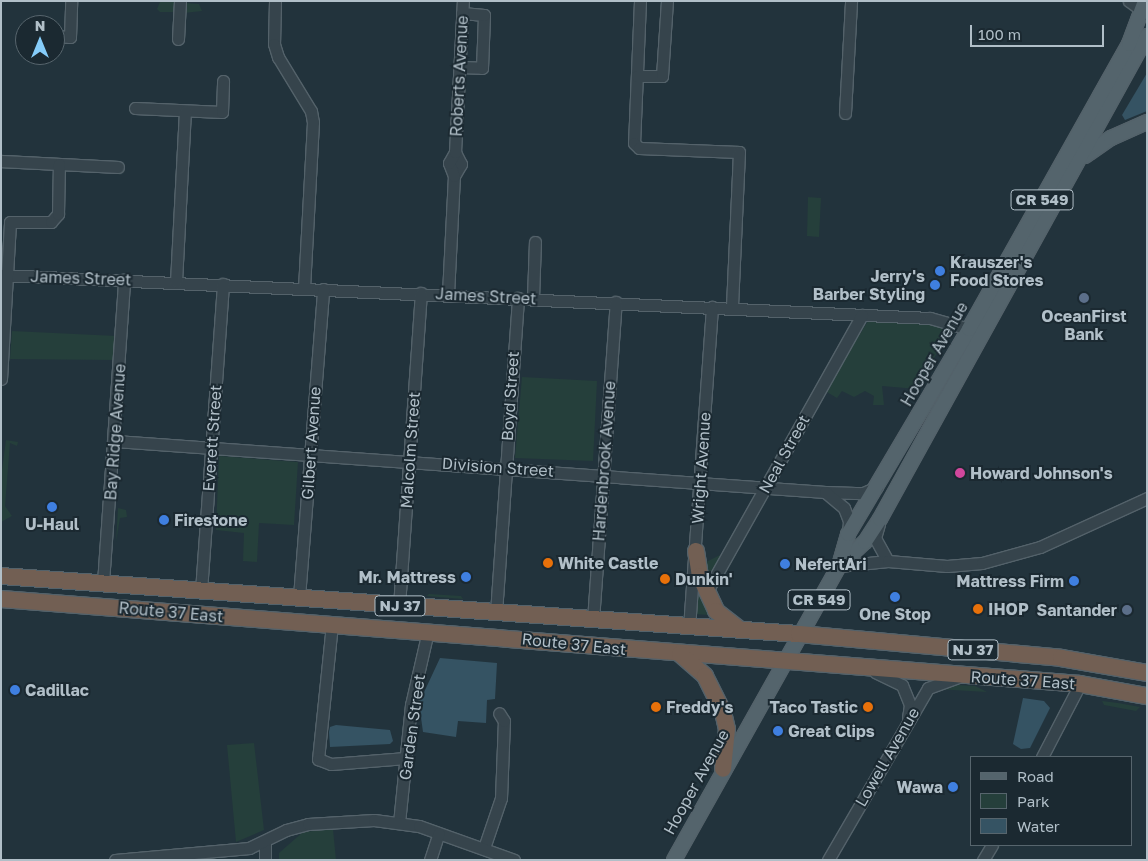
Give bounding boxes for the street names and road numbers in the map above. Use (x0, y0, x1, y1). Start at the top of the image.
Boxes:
street label: Roberts Avenue (446, 15, 472, 137)
road number: CR 549 (1010, 188, 1074, 212)
street label: James Street (30, 267, 132, 289)
street label: James Street (435, 284, 537, 308)
street label: Hooper Avenue (896, 298, 972, 410)
street label: Boyd Street (497, 351, 523, 441)
street label: Bay Ridge Avenue (101, 363, 129, 501)
street label: Hardenbrook Avenue (589, 380, 619, 542)
street label: Everett Street (199, 384, 225, 492)
street label: Gilbert Avenue (297, 386, 325, 500)
street label: Malcolm Street (396, 391, 424, 509)
street label: Wright Avenue (688, 411, 714, 525)
street label: Neal Street (755, 411, 813, 497)
street label: Division Street (441, 454, 555, 480)
road number: CR 549 (786, 588, 852, 612)
road number: NJ 37 (374, 594, 426, 618)
street label: Route 37 East (118, 598, 224, 626)
street label: Route 37 East (521, 629, 627, 659)
road number: NJ 37 (947, 638, 999, 662)
street label: Route 37 East (970, 667, 1076, 693)
street label: Garden Street (395, 673, 429, 781)
street label: Lowell Avenue (851, 704, 923, 810)
street label: Hooper Avenue (659, 726, 733, 838)

